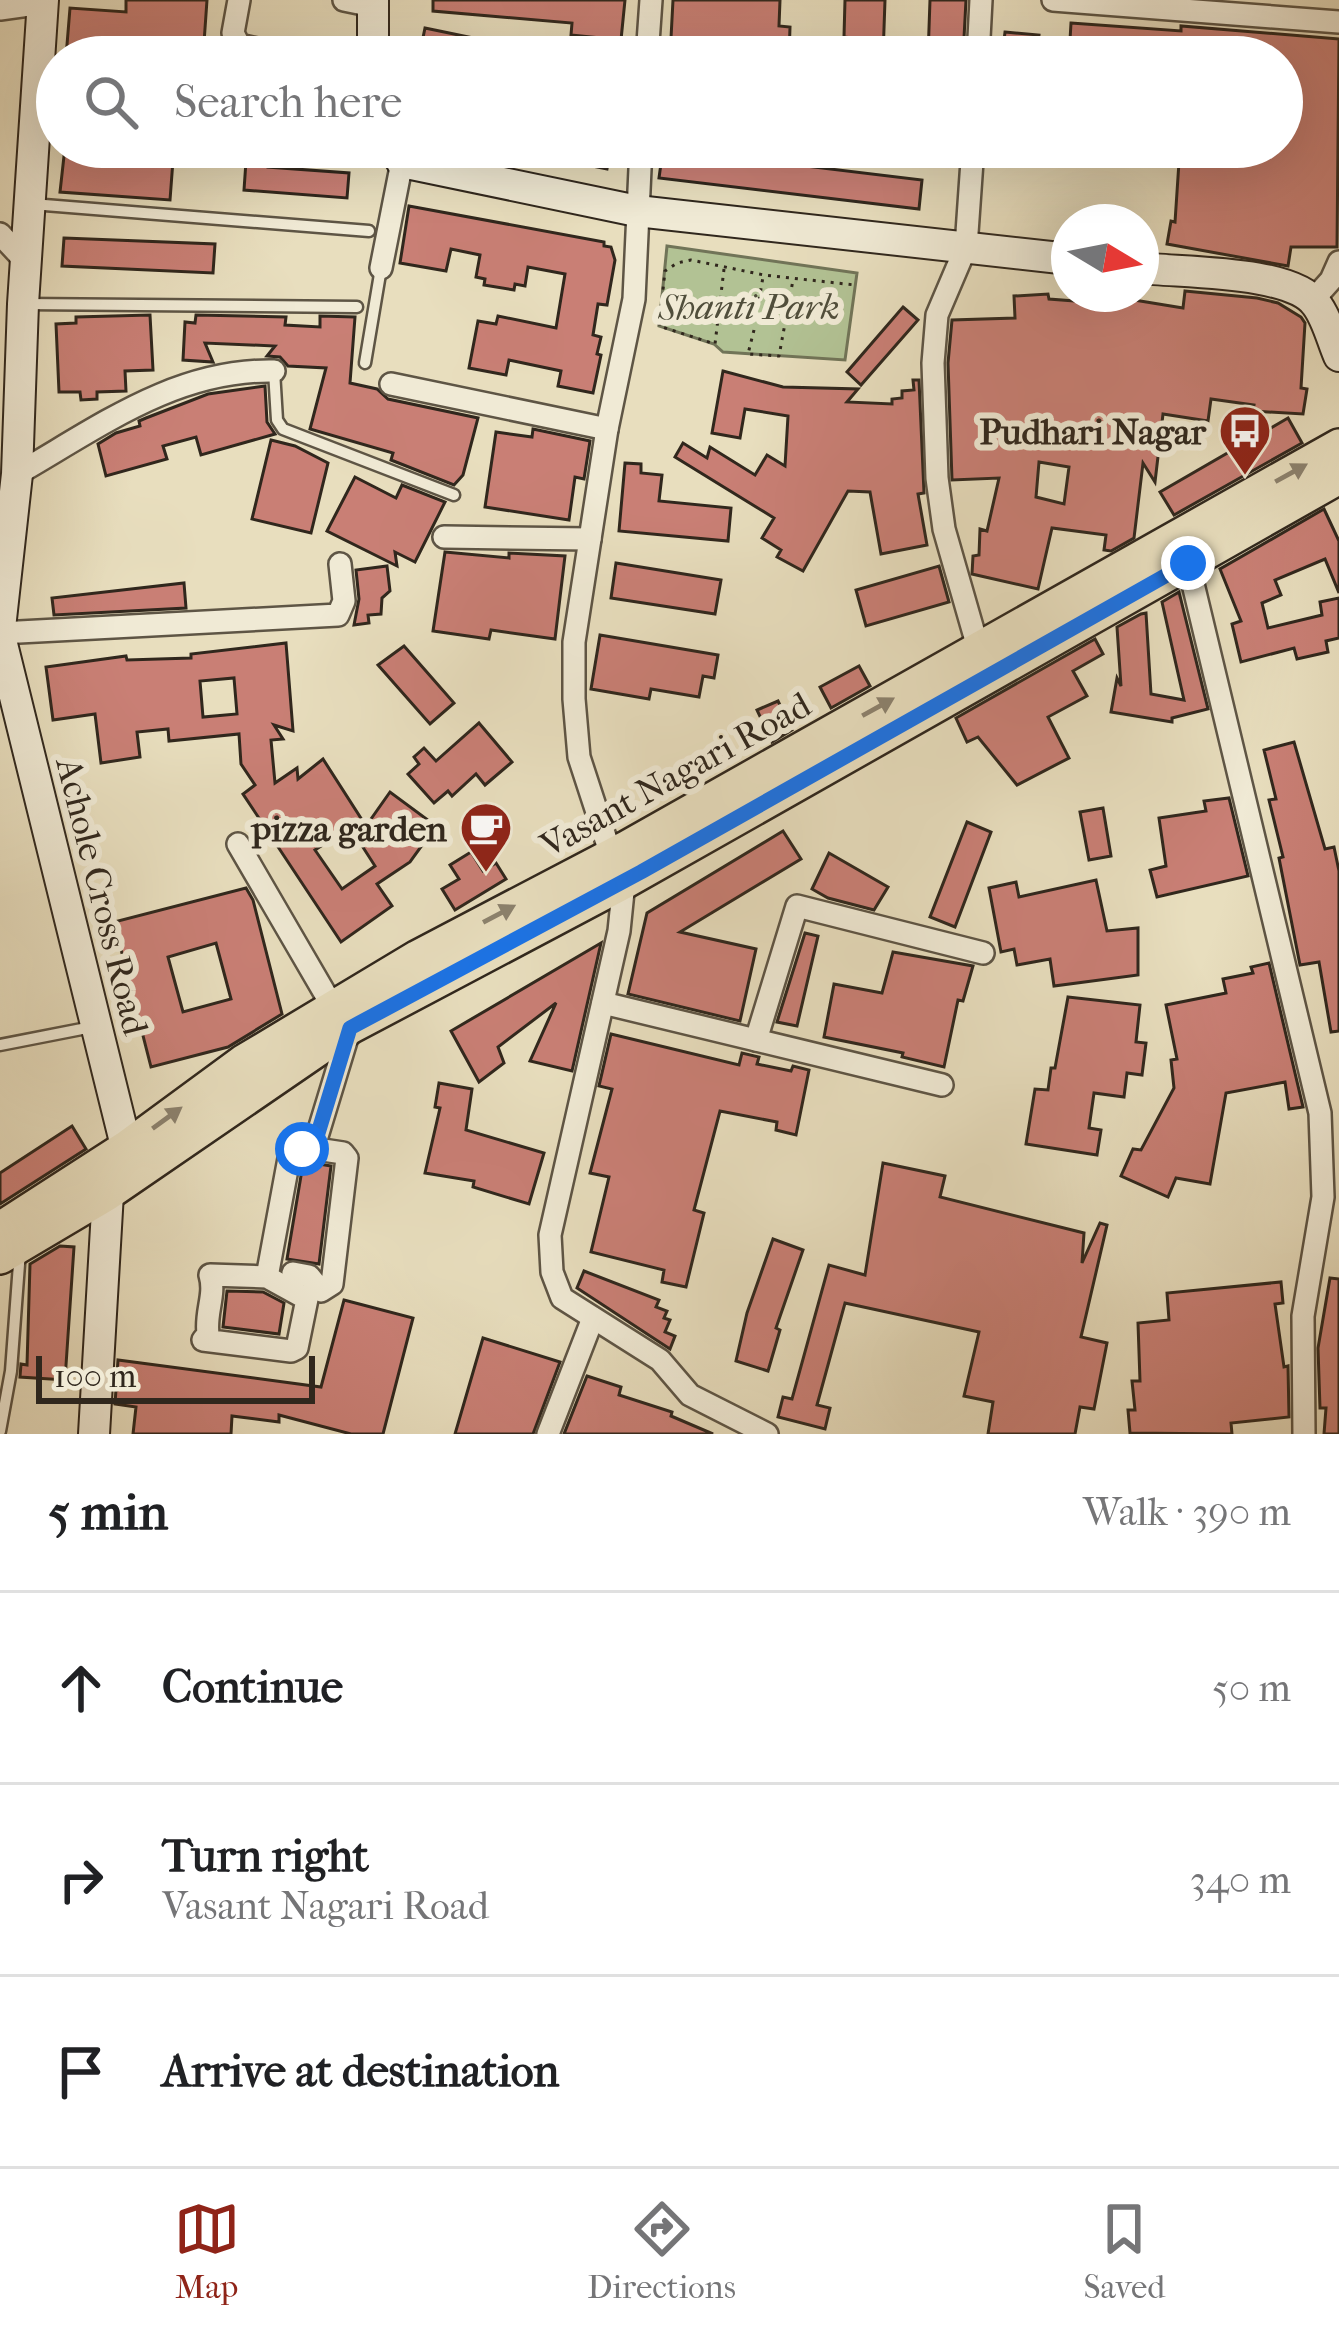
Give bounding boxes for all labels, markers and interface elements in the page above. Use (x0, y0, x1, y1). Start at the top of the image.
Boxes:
search box (36, 36, 1303, 168)
icon: search (78, 69, 144, 135)
text: Search here (174, 76, 402, 129)
north arrow (1051, 204, 1159, 312)
park label: Shanti Park (657, 286, 840, 328)
bus stop icon: Pudhari Nagar (1217, 403, 1273, 477)
place label: Pudhari Nagar (980, 411, 1207, 453)
one-way arrow (1273, 463, 1308, 484)
route end (1161, 536, 1215, 590)
street label: Vasant Nagari Road (532, 683, 818, 867)
one-way arrow (861, 697, 896, 718)
street label: Achole Cross Road (47, 751, 157, 1040)
cafe icon: pizza garden (458, 800, 514, 874)
place label: pizza garden (250, 808, 448, 850)
one-way arrow (482, 905, 517, 925)
one-way arrow (151, 1106, 183, 1130)
route start (275, 1122, 329, 1176)
scale bar (36, 1350, 315, 1403)
text: 100 m (54, 1357, 137, 1396)
text: 5 min (48, 1482, 168, 1542)
text: Walk · 390 m (1083, 1489, 1291, 1535)
icon: ahead (48, 1655, 114, 1721)
text: Continue (162, 1661, 343, 1714)
text: 50 m (1212, 1665, 1291, 1711)
text: Turn right (162, 1830, 369, 1883)
icon: right (48, 1847, 114, 1913)
text: 340 m (1190, 1857, 1291, 1903)
text: Vasant Nagari Road (162, 1883, 489, 1929)
icon: arrive (48, 2039, 114, 2105)
text: Arrive at destination (162, 2045, 559, 2098)
tab: Map (174, 2196, 240, 2307)
tab: Directions (587, 2196, 736, 2307)
tab: Saved (1083, 2196, 1165, 2307)

